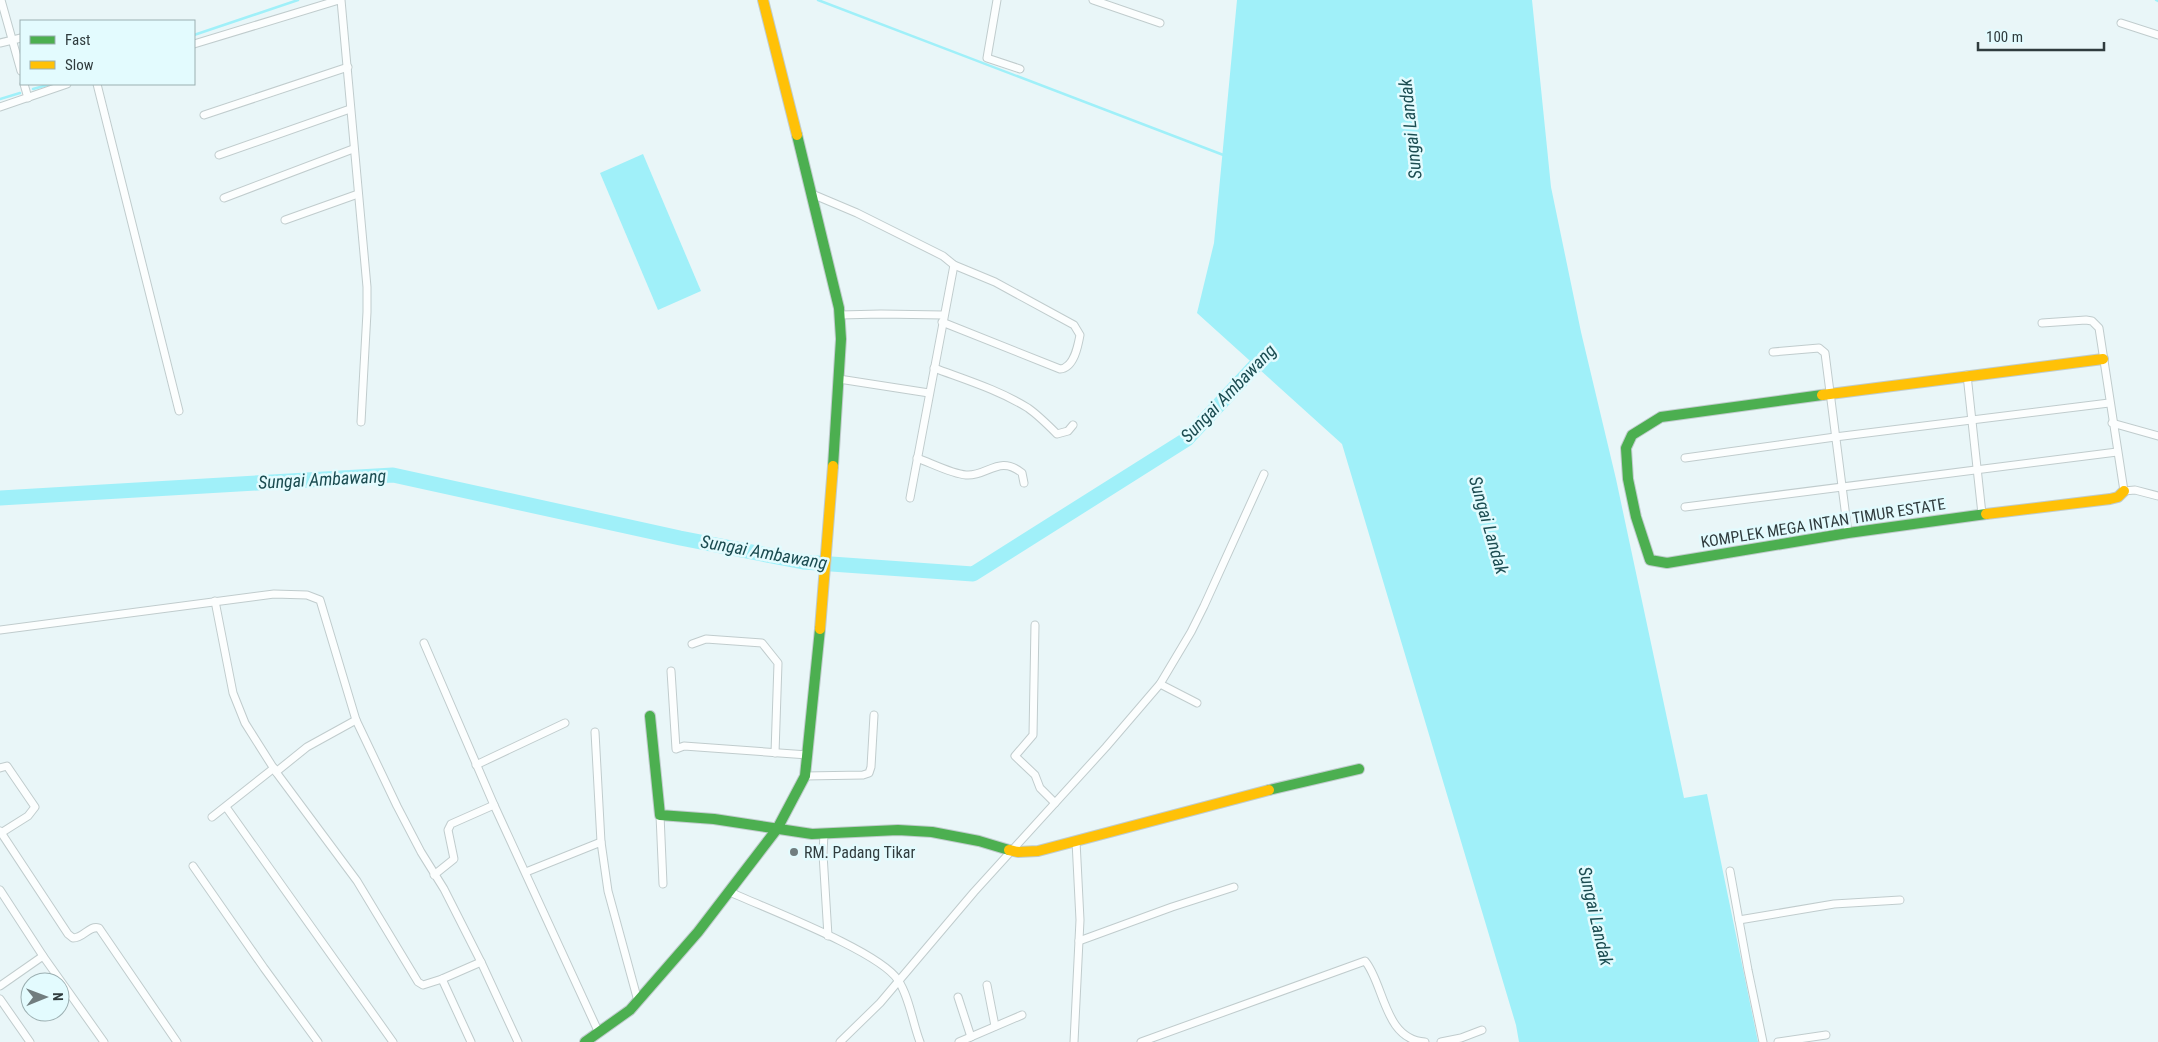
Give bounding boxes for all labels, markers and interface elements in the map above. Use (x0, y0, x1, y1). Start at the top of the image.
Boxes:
legend (20, 20, 195, 85)
scale bar (1978, 20, 2104, 52)
text: 100 m (1986, 28, 2023, 46)
text: Fast (65, 31, 90, 49)
text: Slow (65, 56, 94, 74)
water label: Sungai Landak (1394, 77, 1426, 180)
water label: Sungai Ambawang (1176, 339, 1280, 446)
water label: Sungai Ambawang (258, 465, 387, 493)
water label: Sungai Landak (1465, 474, 1513, 578)
street label: KOMPLEK MEGA INTAN TIMUR ESTATE (1699, 494, 1947, 552)
water label: Sungai Ambawang (699, 531, 829, 574)
place label: RM. Padang Tikar (804, 843, 915, 862)
marker: RM. Padang Tikar (788, 846, 800, 858)
water label: Sungai Landak (1574, 864, 1618, 969)
north arrow (20, 972, 70, 1022)
text: N (50, 992, 66, 1001)

